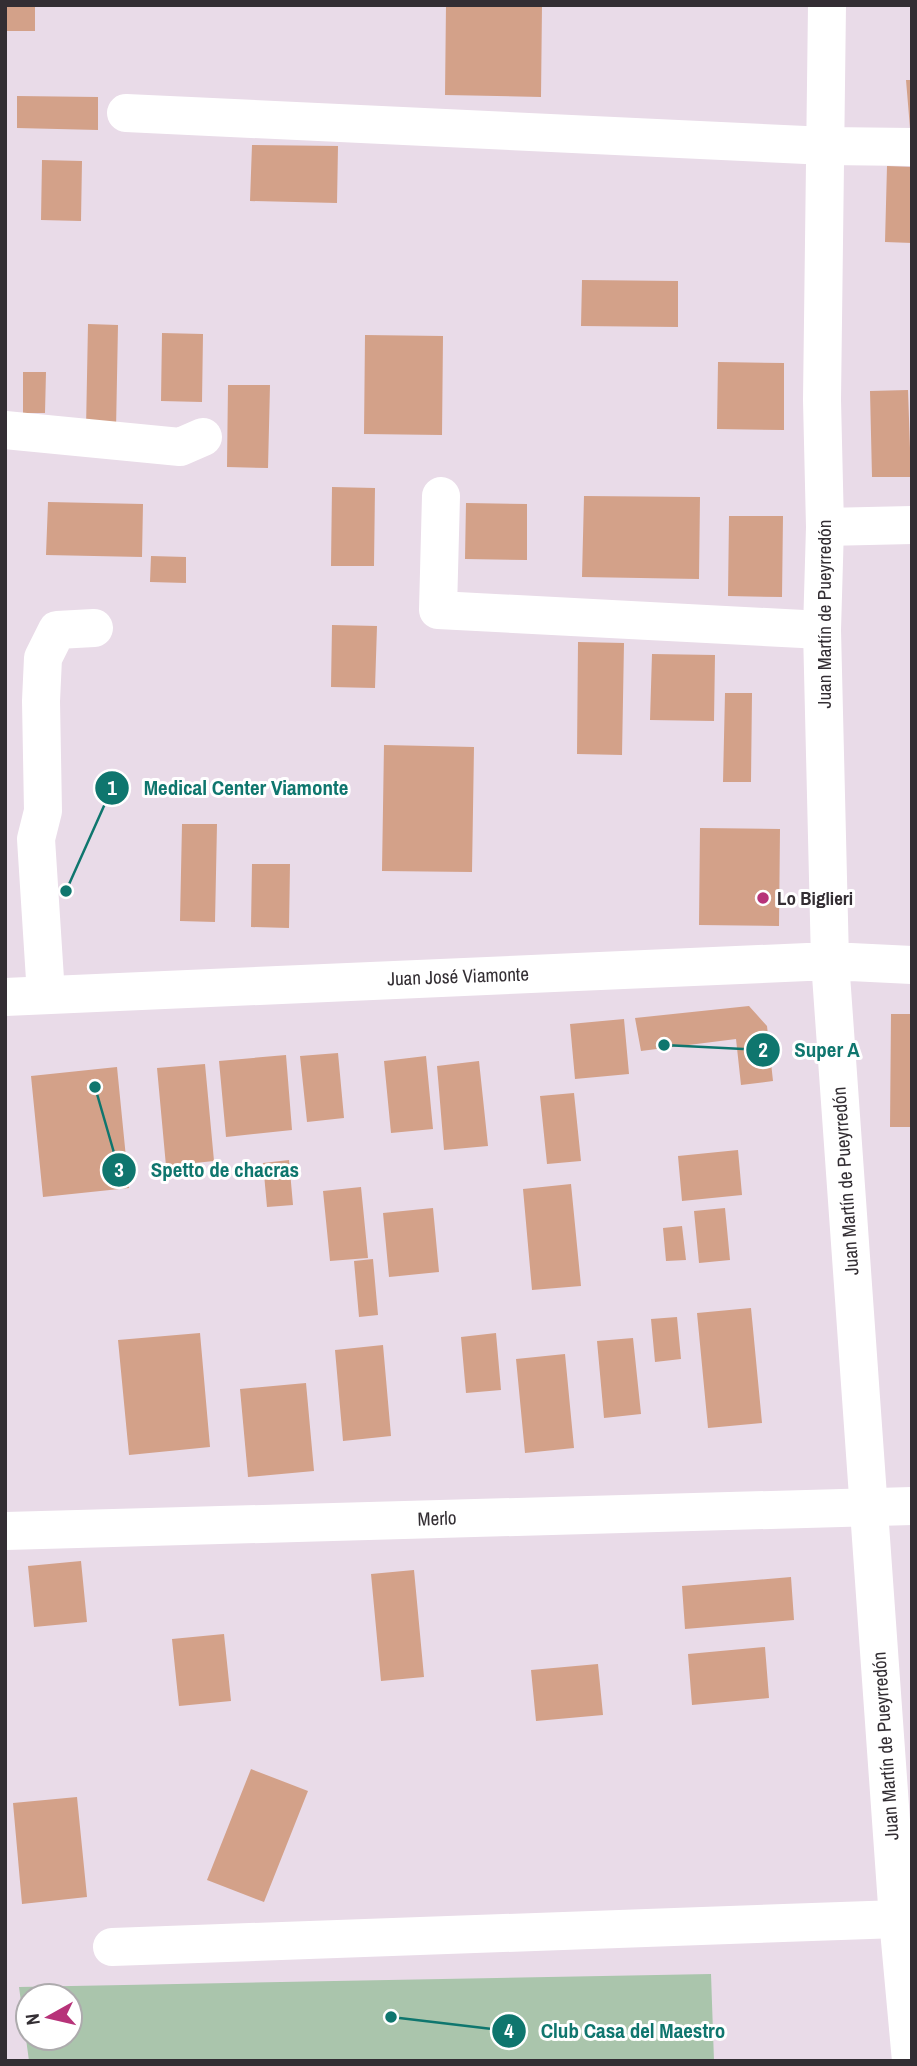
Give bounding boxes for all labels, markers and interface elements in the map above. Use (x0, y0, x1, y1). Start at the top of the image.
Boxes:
street label: Juan Martín de Pueyrredón (811, 520, 837, 708)
callout: Medical Center Viamonte (95, 767, 362, 809)
text: 1 (107, 773, 117, 802)
text: Medical Center Viamonte (144, 773, 348, 802)
place label: Lo Biglieri (777, 885, 853, 911)
marker: Lo Biglieri (755, 890, 771, 906)
street label: Juan José Viamonte (387, 961, 529, 991)
callout: Super A (745, 1029, 874, 1071)
text: 2 (758, 1035, 768, 1064)
text: Super A (794, 1035, 860, 1064)
street label: Juan Martín de Pueyrredón (825, 1086, 865, 1276)
callout: Spetto de chacras (102, 1149, 313, 1191)
text: 3 (114, 1155, 124, 1184)
text: Spetto de chacras (151, 1155, 299, 1184)
street label: Merlo (417, 1504, 457, 1532)
street label: Juan Martín de Pueyrredón (865, 1651, 905, 1841)
north arrow (14, 1982, 84, 2052)
callout: Club Casa del Maestro (492, 2010, 739, 2052)
text: N (19, 2012, 46, 2027)
text: 4 (504, 2016, 514, 2045)
text: Club Casa del Maestro (541, 2016, 725, 2045)

